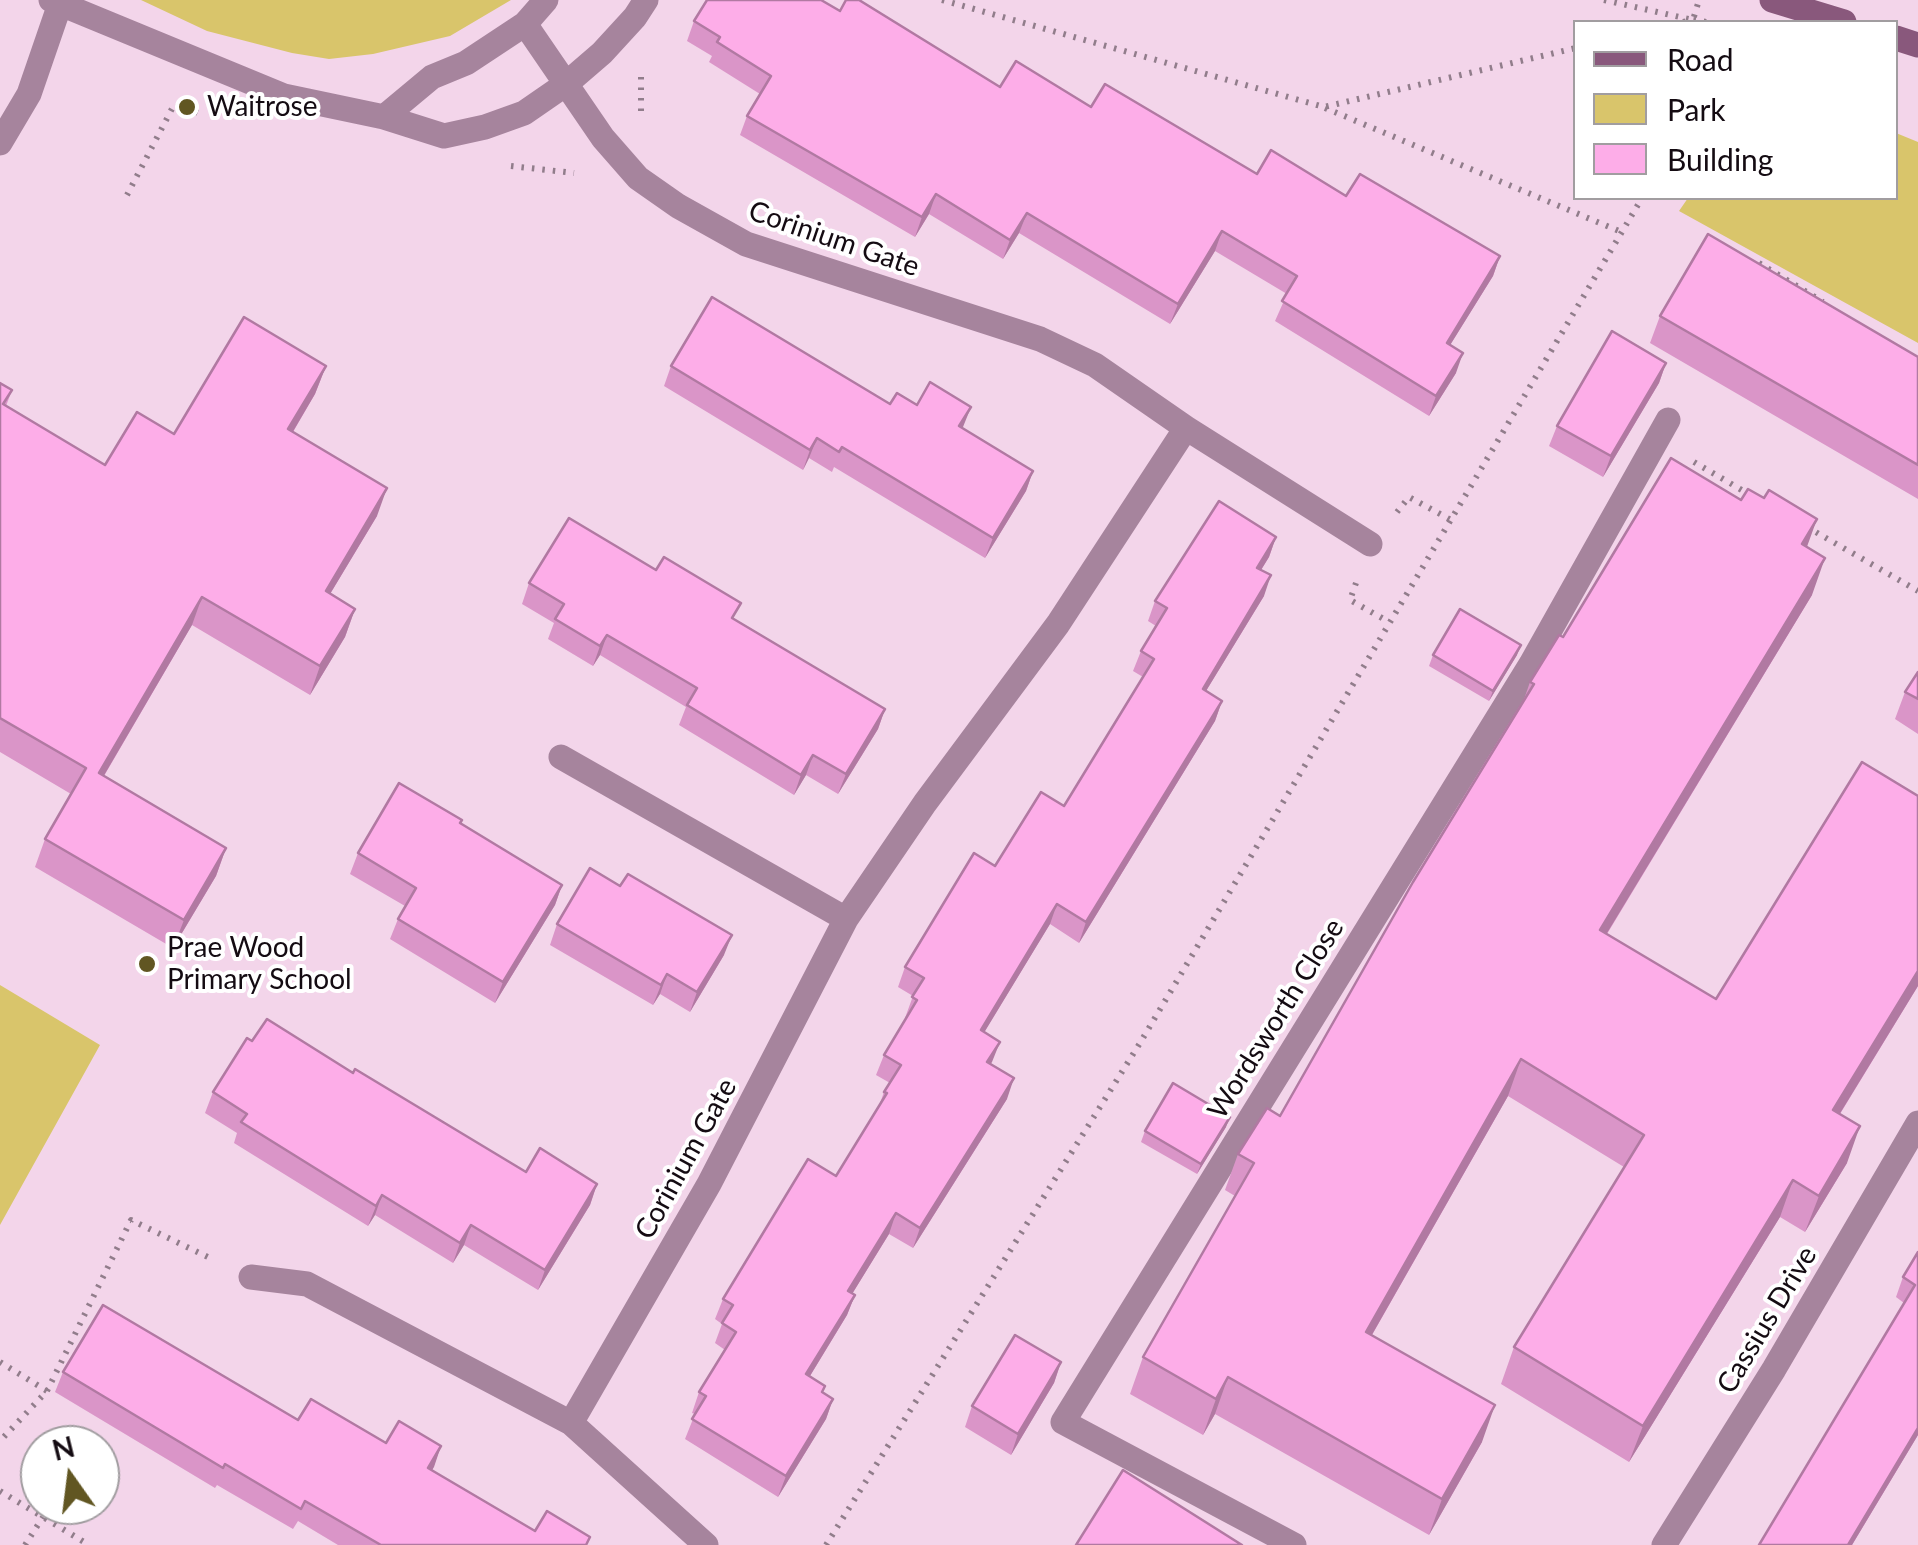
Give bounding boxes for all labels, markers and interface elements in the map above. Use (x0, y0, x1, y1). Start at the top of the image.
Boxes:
legend (1573, 20, 1898, 200)
text: Road (1667, 41, 1734, 77)
place label: Waitrose (207, 90, 317, 124)
text: Park (1667, 91, 1726, 127)
marker: Waitrose (176, 96, 198, 118)
text: Building (1667, 141, 1773, 177)
street label: Corinium Gate (744, 194, 924, 284)
street label: Wordsworth Close (1201, 913, 1351, 1125)
place label: Prae Wood Primary School (167, 931, 352, 997)
marker: Prae Wood Primary School (136, 953, 158, 975)
street label: Corinium Gate (628, 1073, 744, 1245)
street label: Cassius Drive (1710, 1241, 1824, 1399)
north arrow (20, 1425, 120, 1525)
text: N (49, 1429, 78, 1467)

